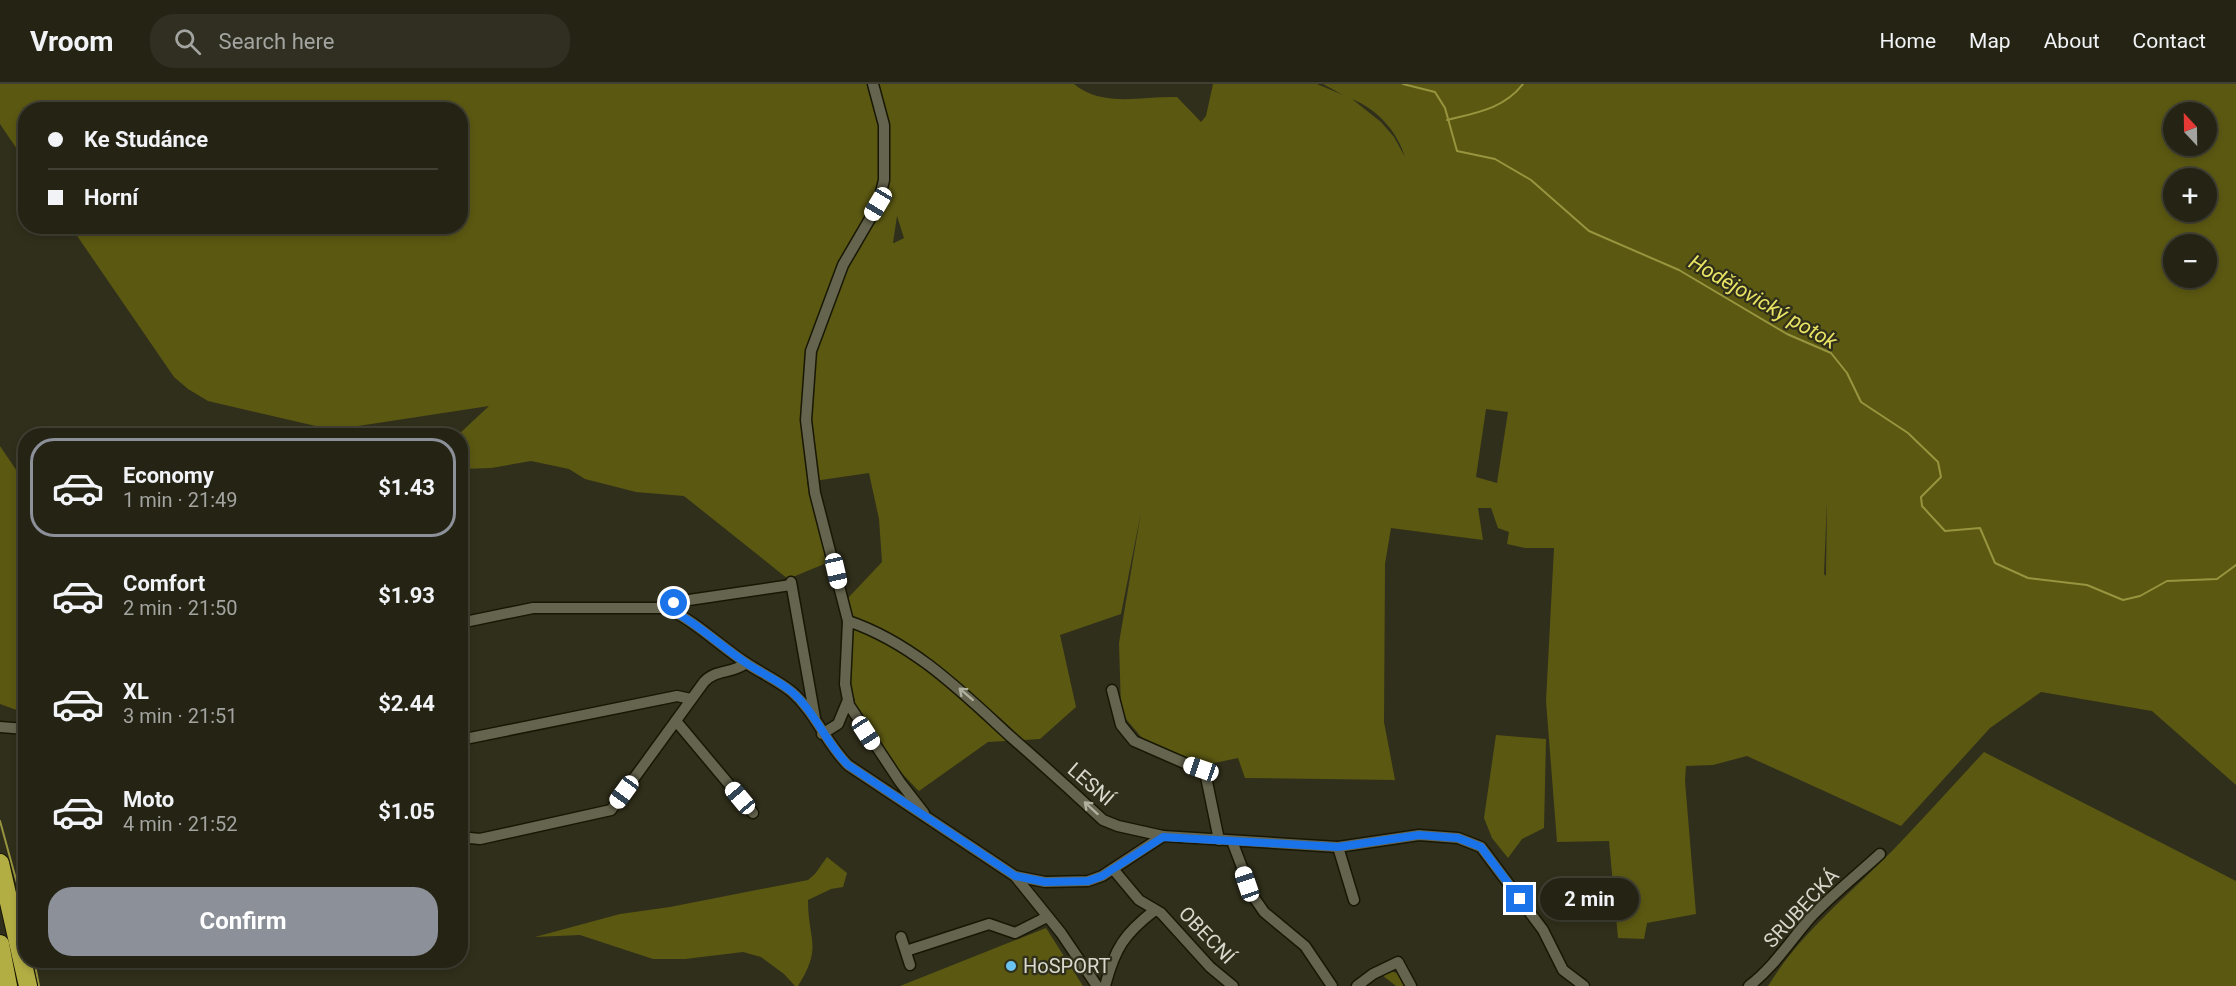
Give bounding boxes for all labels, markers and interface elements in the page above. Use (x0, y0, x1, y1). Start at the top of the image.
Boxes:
search box (150, 14, 570, 68)
text: Vroom (30, 25, 114, 58)
icon: search (171, 25, 204, 58)
text: Search here (219, 29, 334, 54)
text: Home (1880, 29, 1936, 53)
text: Map (1969, 29, 2011, 53)
text: About (2044, 29, 2100, 53)
text: Contact (2133, 29, 2206, 53)
north arrow (2163, 102, 2217, 156)
map controls (2163, 102, 2217, 288)
text: Ke Studánce (84, 127, 208, 152)
button: + (2163, 168, 2217, 222)
car (861, 184, 895, 224)
text: Horní (84, 185, 138, 210)
button: − (2163, 234, 2217, 288)
water label: Hodějovický potok (1685, 250, 1842, 354)
icon: car (51, 461, 105, 515)
text: Economy (123, 463, 214, 488)
text: $1.43 (378, 475, 435, 500)
text: 1 min · 21:49 (123, 488, 238, 512)
car (823, 551, 849, 591)
icon: car (51, 569, 105, 623)
text: Comfort (123, 571, 205, 596)
text: $1.93 (378, 583, 435, 608)
route start (660, 589, 687, 616)
text: 2 min · 21:50 (123, 596, 238, 620)
icon: car (51, 677, 105, 731)
text: XL (123, 679, 149, 704)
one-way arrow (959, 687, 974, 701)
text: $2.44 (378, 691, 435, 716)
text: 3 min · 21:51 (123, 704, 238, 728)
car (849, 713, 883, 753)
car (1181, 755, 1221, 783)
street label: LESNÍ (1063, 757, 1120, 811)
car (606, 772, 642, 812)
car (722, 778, 758, 818)
icon: car (51, 785, 105, 839)
text: Moto (123, 787, 174, 812)
text: $1.05 (378, 799, 435, 824)
one-way arrow (1084, 801, 1099, 815)
text: 4 min · 21:52 (123, 812, 238, 836)
street label: SRUBECKÁ (1758, 863, 1844, 953)
car (1233, 864, 1261, 904)
callout: 2 min (1541, 878, 1640, 920)
route end (1506, 885, 1533, 912)
button: Confirm (48, 887, 438, 956)
text: 2 min (1564, 887, 1615, 911)
street label: OBECNÍ (1174, 901, 1240, 969)
place label: HoSPORT (1023, 954, 1110, 978)
marker: HoSPORT (1004, 959, 1018, 973)

